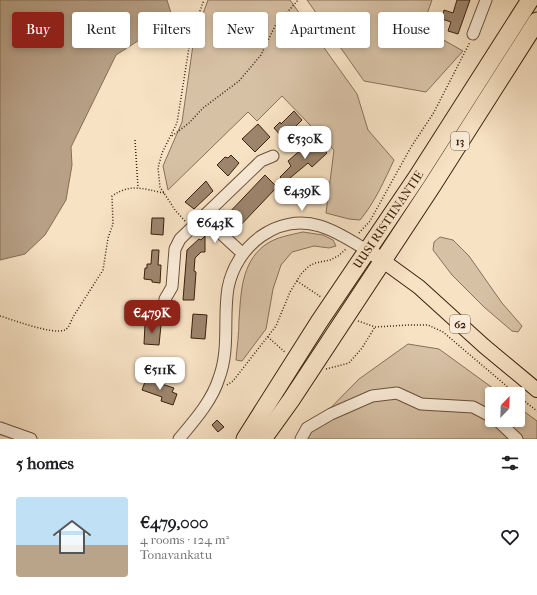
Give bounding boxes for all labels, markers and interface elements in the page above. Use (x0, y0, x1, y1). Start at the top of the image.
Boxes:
chip: Buy (12, 12, 64, 48)
chip: Rent (72, 12, 130, 48)
chip: Filters (138, 12, 205, 48)
chip: New (213, 12, 268, 48)
chip: Apartment (276, 12, 370, 48)
chip: House (378, 12, 444, 48)
pin: €530K (277, 126, 333, 160)
text: €530K (287, 131, 323, 146)
road number: 13 (451, 132, 469, 150)
street label: UUSI RISTIINANTIE (350, 168, 426, 271)
pin: €439K (274, 178, 330, 212)
text: €439K (283, 183, 321, 198)
pin: €643K (187, 210, 243, 244)
text: €643K (196, 215, 234, 230)
pin: €479K (124, 300, 180, 334)
text: €479K (133, 305, 171, 320)
road number: 62 (450, 315, 470, 333)
pin: €511K (132, 357, 188, 391)
text: €511K (144, 362, 176, 377)
north arrow (485, 387, 525, 427)
map controls (485, 387, 525, 427)
icon: filters (499, 452, 521, 474)
text: 5 homes (16, 453, 74, 473)
text: €479,000 (140, 512, 208, 532)
icon: home (48, 513, 96, 561)
icon: heart (499, 526, 521, 548)
text: 4 rooms · 124 m² (140, 532, 229, 547)
text: Tonavankatu (140, 547, 212, 562)

